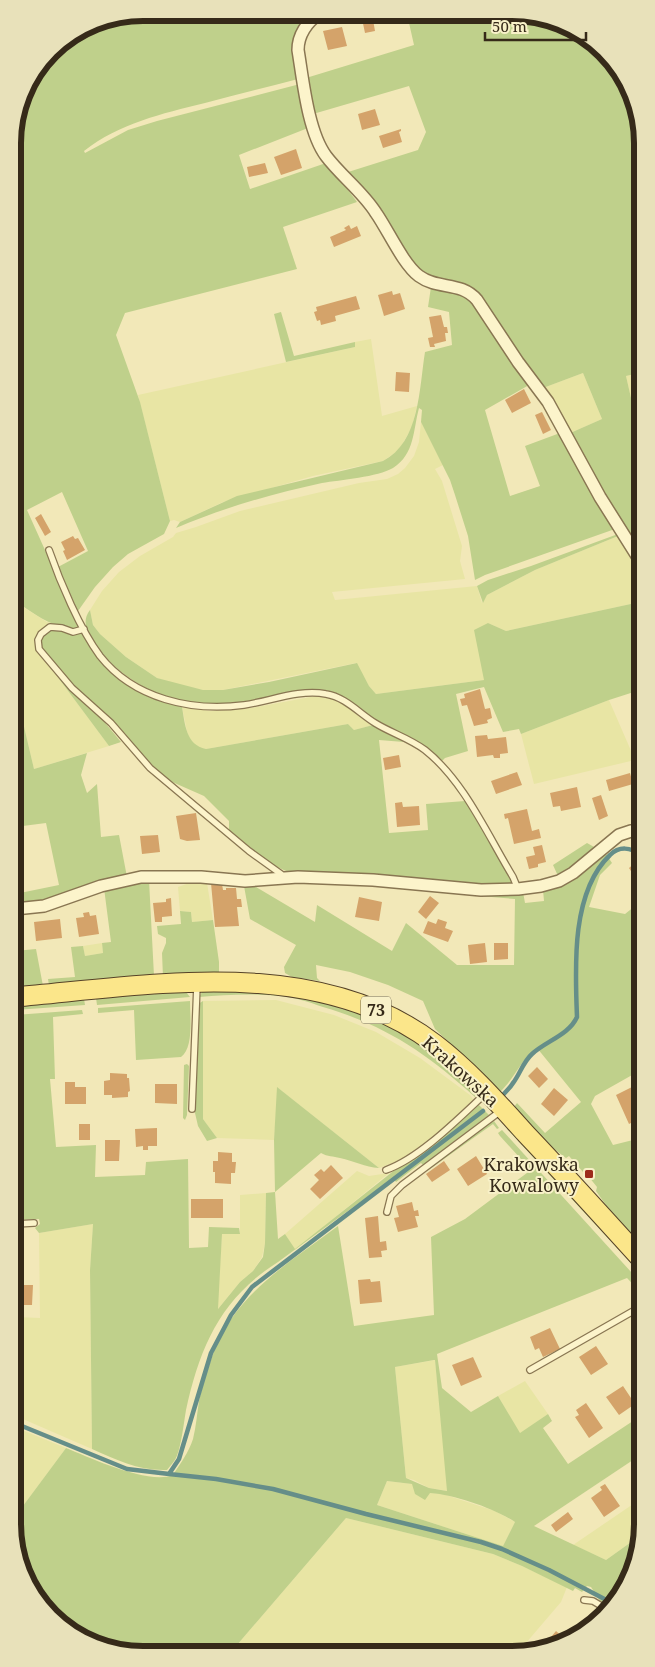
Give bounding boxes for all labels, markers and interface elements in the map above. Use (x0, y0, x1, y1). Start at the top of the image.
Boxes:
scale bar (485, 10, 586, 42)
text: 50 m (492, 16, 527, 36)
road number: 73 (361, 996, 391, 1024)
street label: Krakowska (417, 1030, 505, 1112)
place label: Krakowska Kowalowy (483, 1152, 580, 1197)
marker: Krakowska Kowalowy (583, 1168, 595, 1180)

